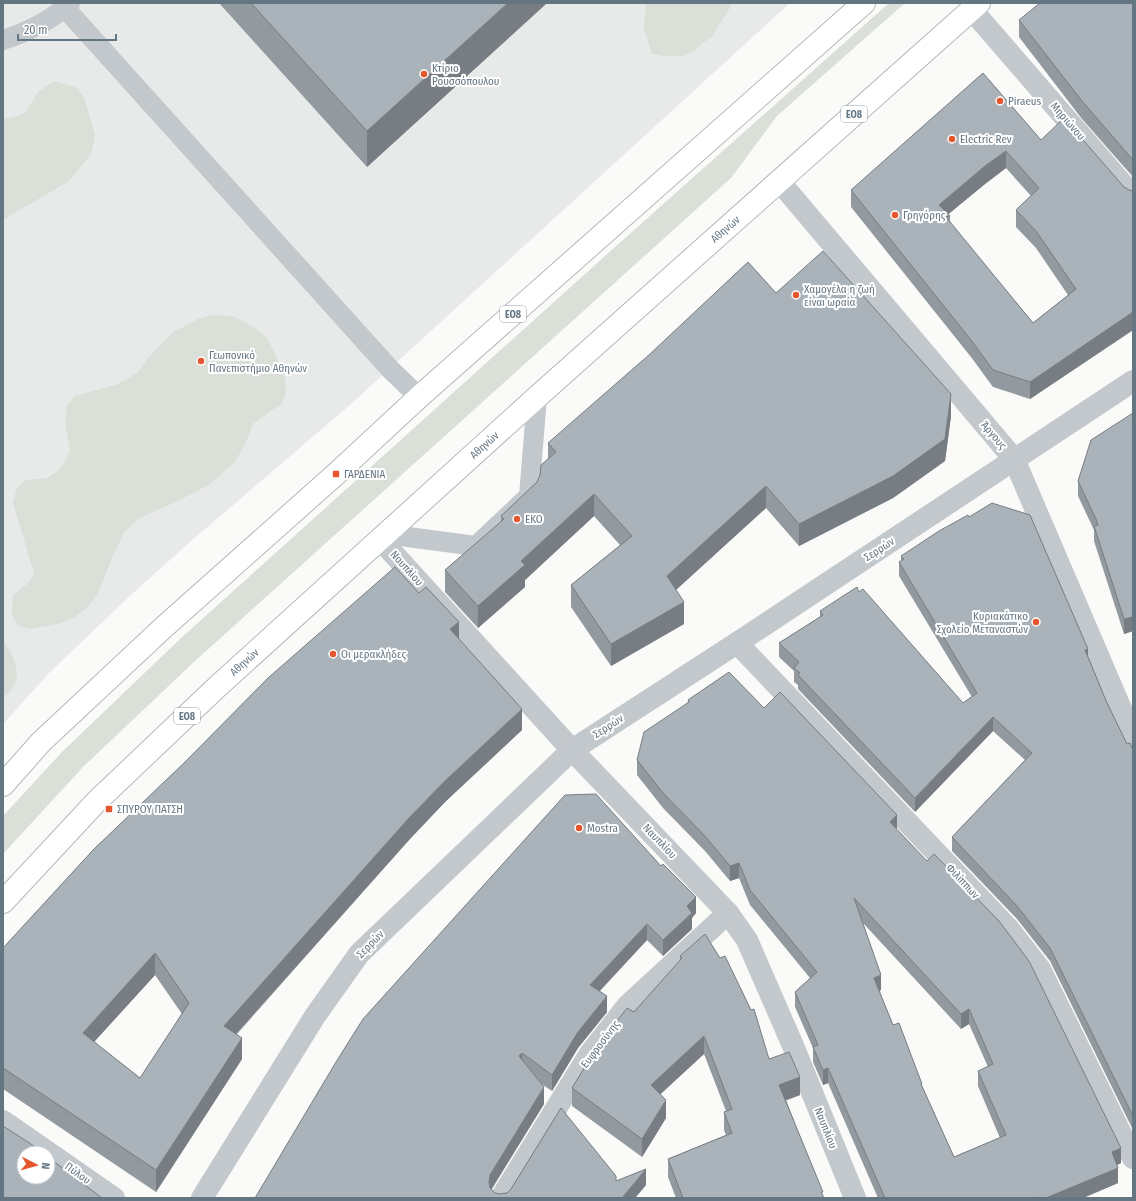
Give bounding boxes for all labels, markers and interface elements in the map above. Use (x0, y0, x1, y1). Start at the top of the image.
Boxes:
scale bar (18, 16, 116, 42)
text: 20 m (24, 23, 48, 37)
place label: Κτίριο Ρουσσόπουλου (432, 62, 499, 88)
marker: Κτίριο Ρουσσόπουλου (419, 69, 429, 79)
place label: Piraeus (1008, 95, 1042, 108)
marker: Piraeus (995, 96, 1005, 106)
street label: Μηριώνου (1048, 100, 1088, 143)
road number: ΕΟ8 (841, 106, 867, 122)
place label: Electric Rev (960, 133, 1012, 146)
marker: Electric Rev (947, 134, 957, 144)
place label: Γρηγόρης (903, 209, 946, 222)
marker: Γρηγόρης (890, 210, 900, 220)
street label: Αθηνών (708, 213, 743, 246)
place label: Χαμογέλα η ζωή είναι ωραία (804, 283, 875, 309)
marker: Χαμογέλα η ζωή είναι ωραία (791, 290, 801, 300)
road number: ΕΟ8 (500, 306, 526, 322)
place label: Γεωπονικό Πανεπιστήμιο Αθηνών (209, 349, 307, 375)
marker: Γεωπονικό Πανεπιστήμιο Αθηνών (196, 356, 206, 366)
street label: Άργους (978, 419, 1009, 452)
street label: Αθηνών (467, 429, 502, 462)
place label: ΓΑΡΔΕΝΙΑ (344, 468, 385, 481)
marker: ΓΑΡΔΕΝΙΑ (331, 469, 341, 479)
place label: EKO (525, 513, 543, 526)
marker: EKO (512, 514, 522, 524)
street label: Σερρών (862, 535, 897, 564)
street label: Ναυπλίου (387, 548, 426, 589)
place label: Κυριακάτικο Σχολείο Μεταναστών (937, 610, 1028, 636)
marker: Κυριακάτικο Σχολείο Μεταναστών (1031, 617, 1041, 627)
street label: Αθηνών (227, 646, 262, 679)
place label: Οι μερακλήδες (341, 648, 406, 661)
marker: Οι μερακλήδες (328, 649, 338, 659)
road number: ΕΟ8 (174, 708, 200, 724)
street label: Σερρών (591, 712, 626, 741)
place label: ΣΠΥΡΟΥ ΠΑΤΣΗ (117, 803, 183, 816)
marker: ΣΠΥΡΟΥ ΠΑΤΣΗ (104, 804, 114, 814)
street label: Ναυπλίου (640, 821, 679, 861)
place label: Mostra (587, 822, 618, 835)
marker: Mostra (574, 823, 584, 833)
street label: Φιλίππων (943, 861, 982, 902)
street label: Σερρών (354, 928, 387, 961)
street label: Ευφροσύνης (578, 1018, 623, 1071)
street label: Ναυπλίου (811, 1106, 840, 1150)
north arrow (16, 1145, 56, 1185)
street label: Πύλου (62, 1160, 93, 1187)
text: N (39, 1162, 52, 1170)

